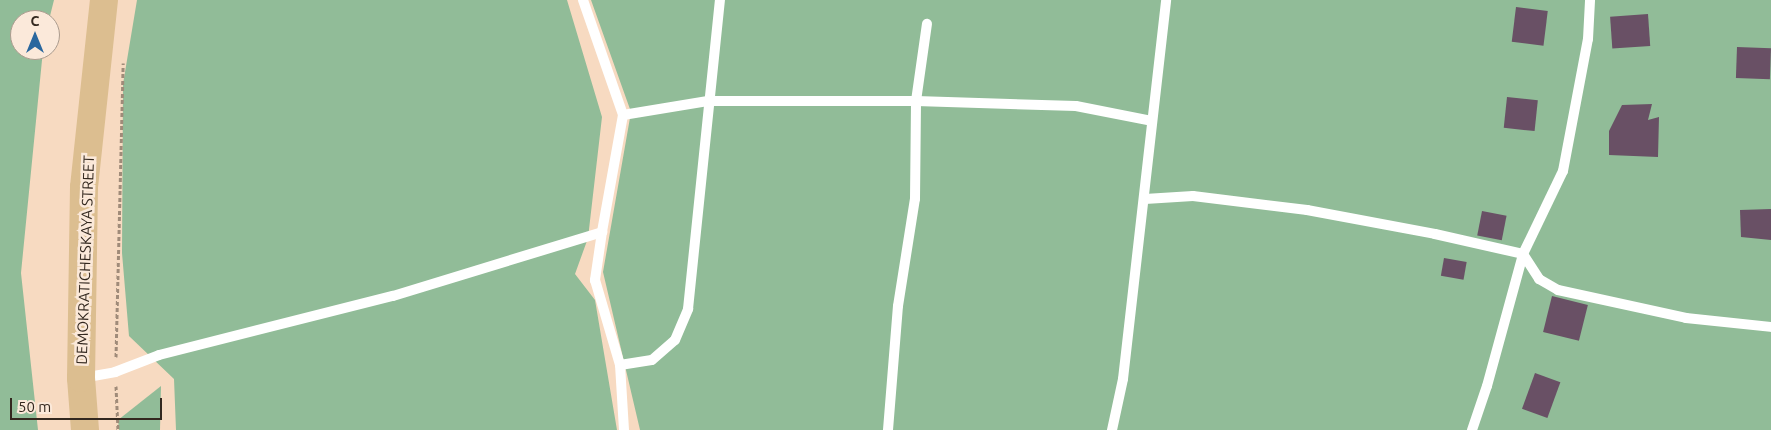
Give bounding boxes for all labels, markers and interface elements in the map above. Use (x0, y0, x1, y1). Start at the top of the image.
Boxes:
north arrow (10, 10, 60, 60)
text: С (31, 13, 39, 29)
street label: DEMOKRATICHESKAYA STREET (72, 155, 98, 365)
scale bar (12, 388, 165, 420)
text: 50 m (18, 398, 51, 415)

